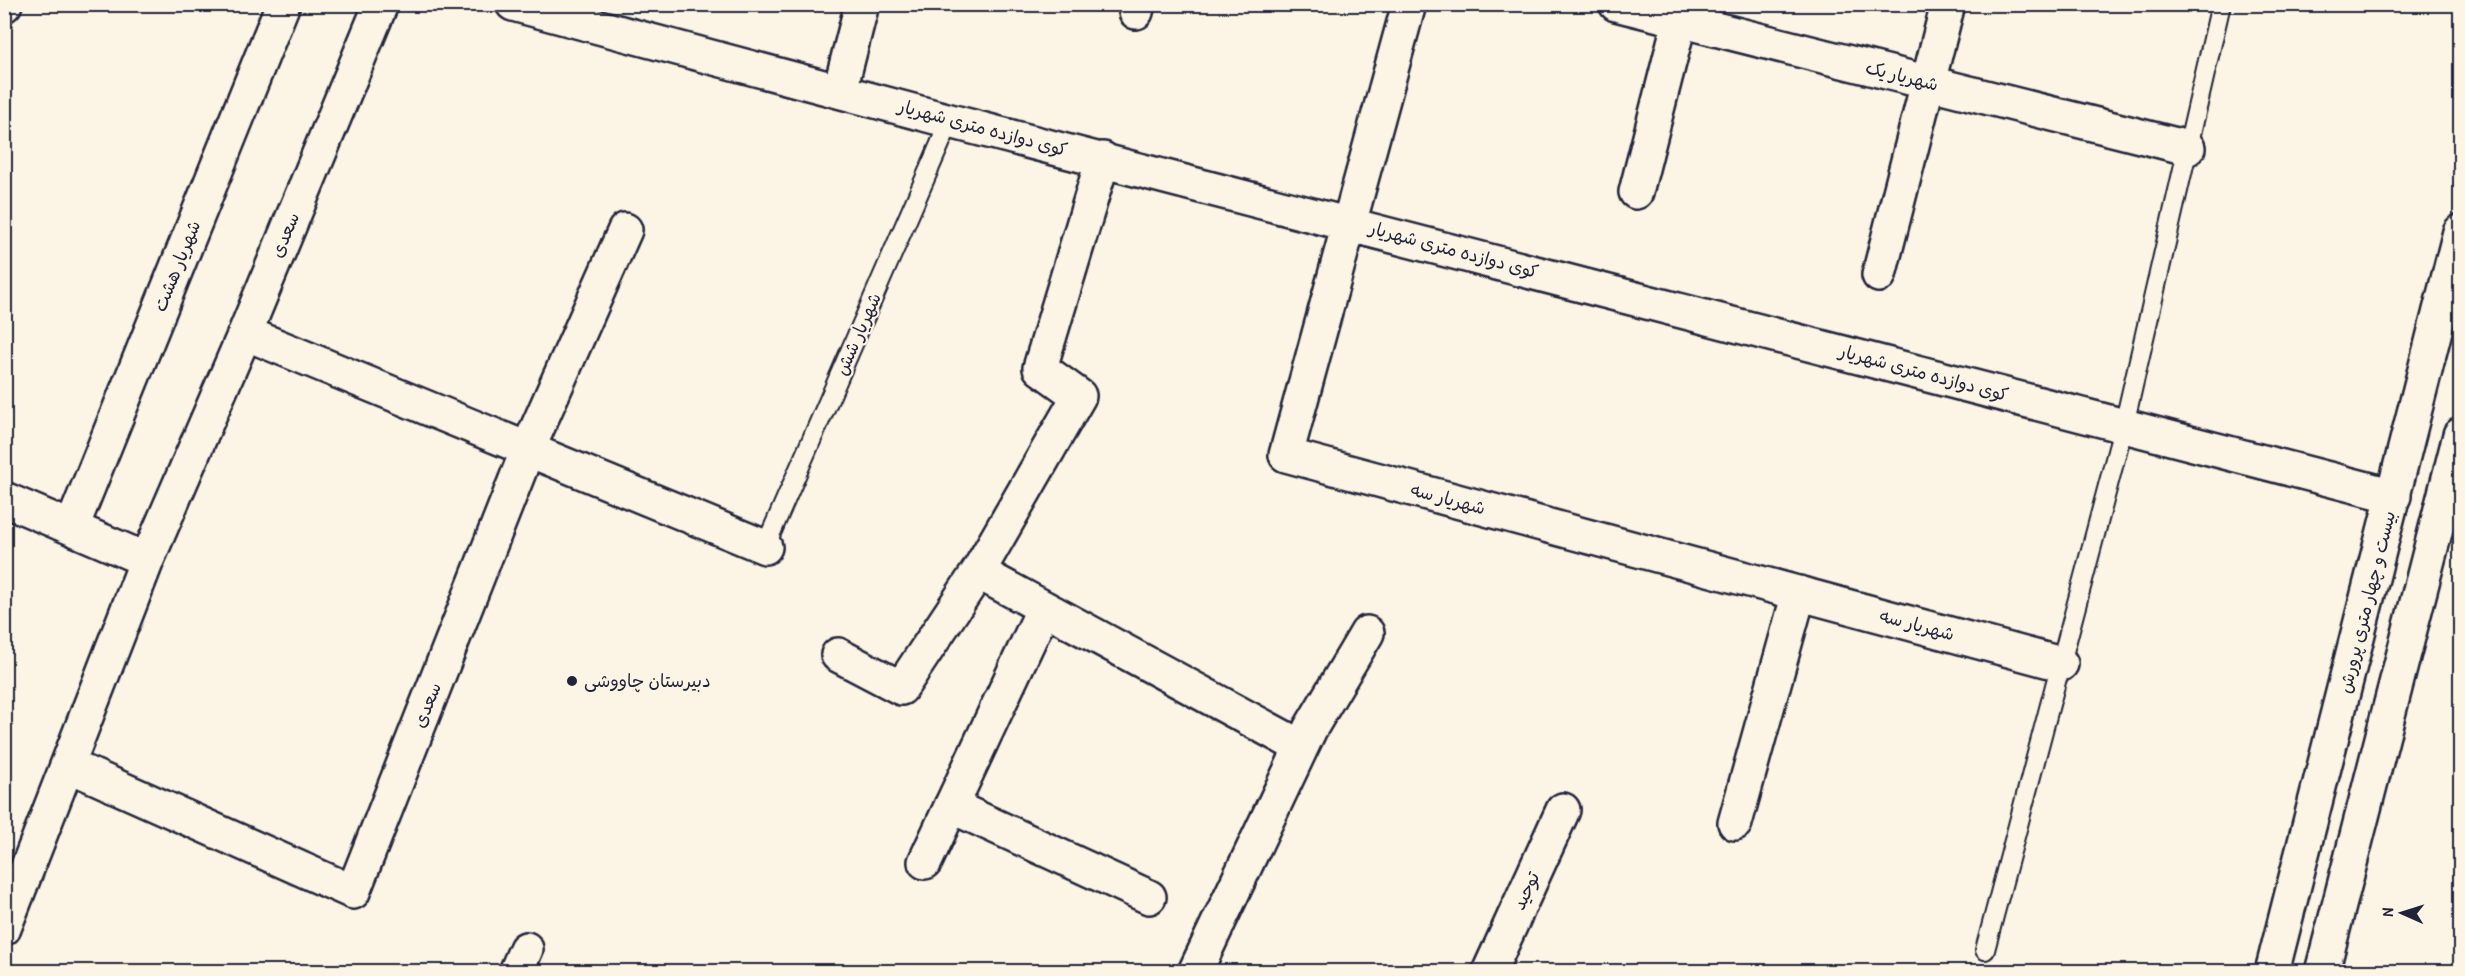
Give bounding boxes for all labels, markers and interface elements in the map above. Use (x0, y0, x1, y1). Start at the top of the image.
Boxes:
street label: شهریار یک (1863, 54, 1941, 97)
street label: کوی دوازده متری شهریار (894, 92, 1071, 162)
street label: سعدی (264, 208, 305, 261)
street label: کوی دوازده متری شهریار (1365, 214, 1542, 284)
street label: شهریار هشت (147, 216, 206, 315)
street label: شهریار شش (828, 289, 887, 379)
street label: کوی دوازده متری شهریار (1835, 337, 2012, 407)
street label: شهریار سه (1408, 477, 1488, 521)
street label: بیست و چهار متری پرورش (2332, 508, 2401, 696)
street label: شهریار سه (1877, 603, 1957, 647)
place label: دبیرستان چاووشی (584, 668, 711, 693)
marker: دبیرستان چاووشی (565, 674, 579, 688)
street label: سعدی (406, 678, 447, 731)
street label: توحید (1506, 867, 1546, 914)
north arrow (2372, 883, 2432, 943)
text: N (2376, 907, 2398, 917)

